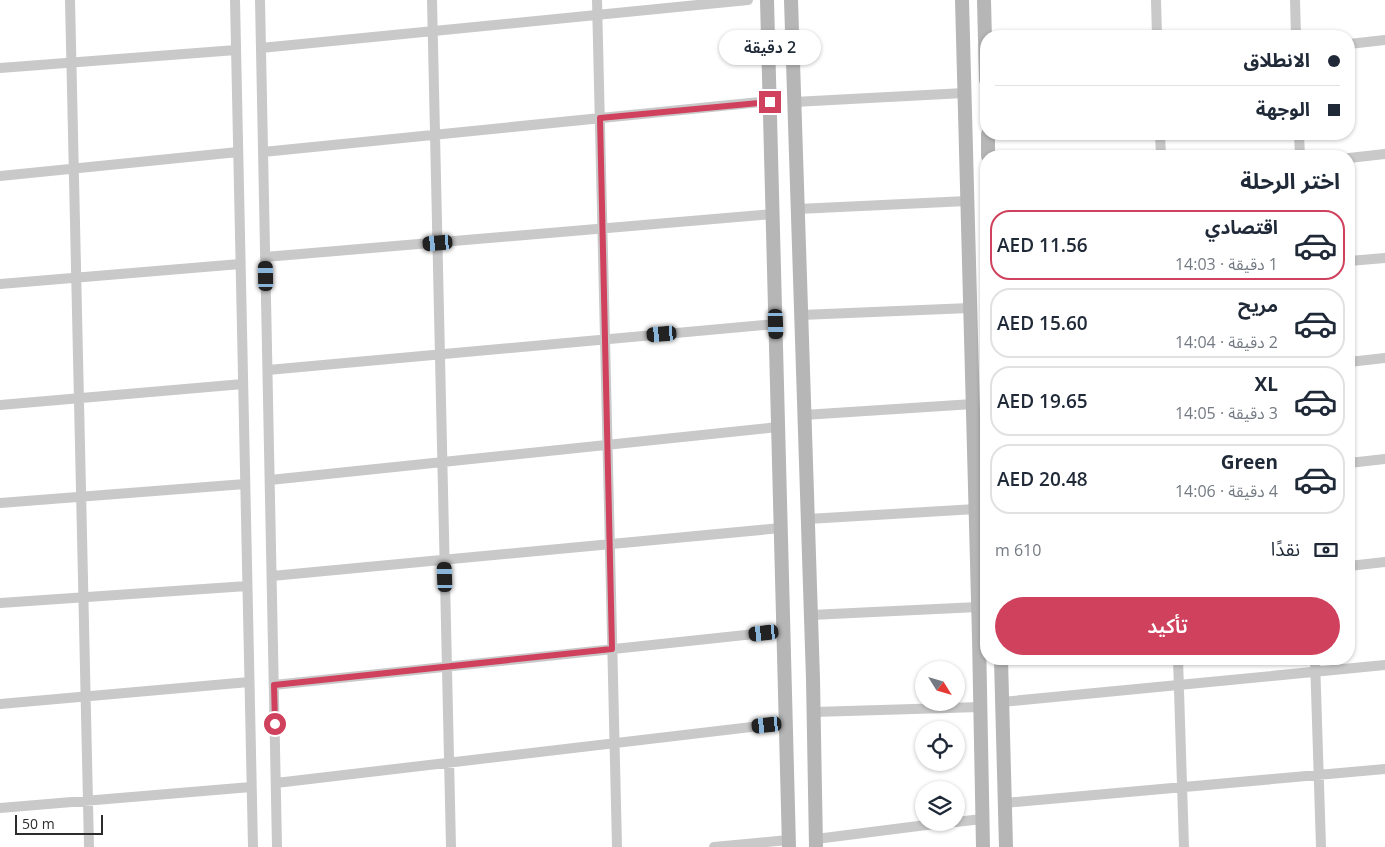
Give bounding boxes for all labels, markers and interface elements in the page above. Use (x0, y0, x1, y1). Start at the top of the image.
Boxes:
callout: 2 دقيقة (719, 29, 821, 64)
text: 2 دقيقة (744, 36, 796, 58)
text: الانطلاق (1244, 47, 1310, 73)
route end (759, 91, 781, 113)
text: الوجهة (1256, 96, 1310, 122)
text: اختر الرحلة (1240, 165, 1340, 195)
text: اقتصادي (1205, 214, 1278, 240)
icon: car (1293, 223, 1338, 268)
text: AED 11.56 (997, 232, 1088, 258)
car (422, 234, 453, 252)
text: 1 دقيقة · 14:03 (1175, 253, 1278, 275)
car (258, 261, 273, 291)
text: مريح (1238, 292, 1278, 318)
icon: car (1293, 301, 1338, 346)
car (767, 309, 784, 339)
text: AED 15.60 (997, 310, 1088, 336)
car (646, 325, 677, 343)
text: 2 دقيقة · 14:04 (1175, 331, 1278, 353)
text: XL (1255, 371, 1278, 397)
icon: car (1293, 379, 1338, 424)
text: AED 19.65 (997, 388, 1088, 414)
text: 3 دقيقة · 14:05 (1175, 402, 1278, 424)
text: Green (1221, 449, 1278, 475)
icon: car (1293, 457, 1338, 502)
text: AED 20.48 (997, 466, 1088, 492)
text: 4 دقيقة · 14:06 (1175, 480, 1278, 502)
text: نقدًا (1271, 536, 1300, 562)
icon: cash (1312, 536, 1340, 564)
text: 610 m (995, 539, 1041, 561)
car (436, 562, 453, 592)
button: تأكيد (995, 597, 1340, 655)
car (748, 624, 779, 642)
north arrow (915, 661, 965, 711)
map controls (915, 661, 965, 831)
route start (264, 713, 286, 735)
car (751, 716, 782, 734)
button: locate (915, 721, 965, 771)
button: layers (915, 781, 965, 831)
scale bar (15, 812, 102, 835)
text: 50 m (22, 814, 55, 833)

